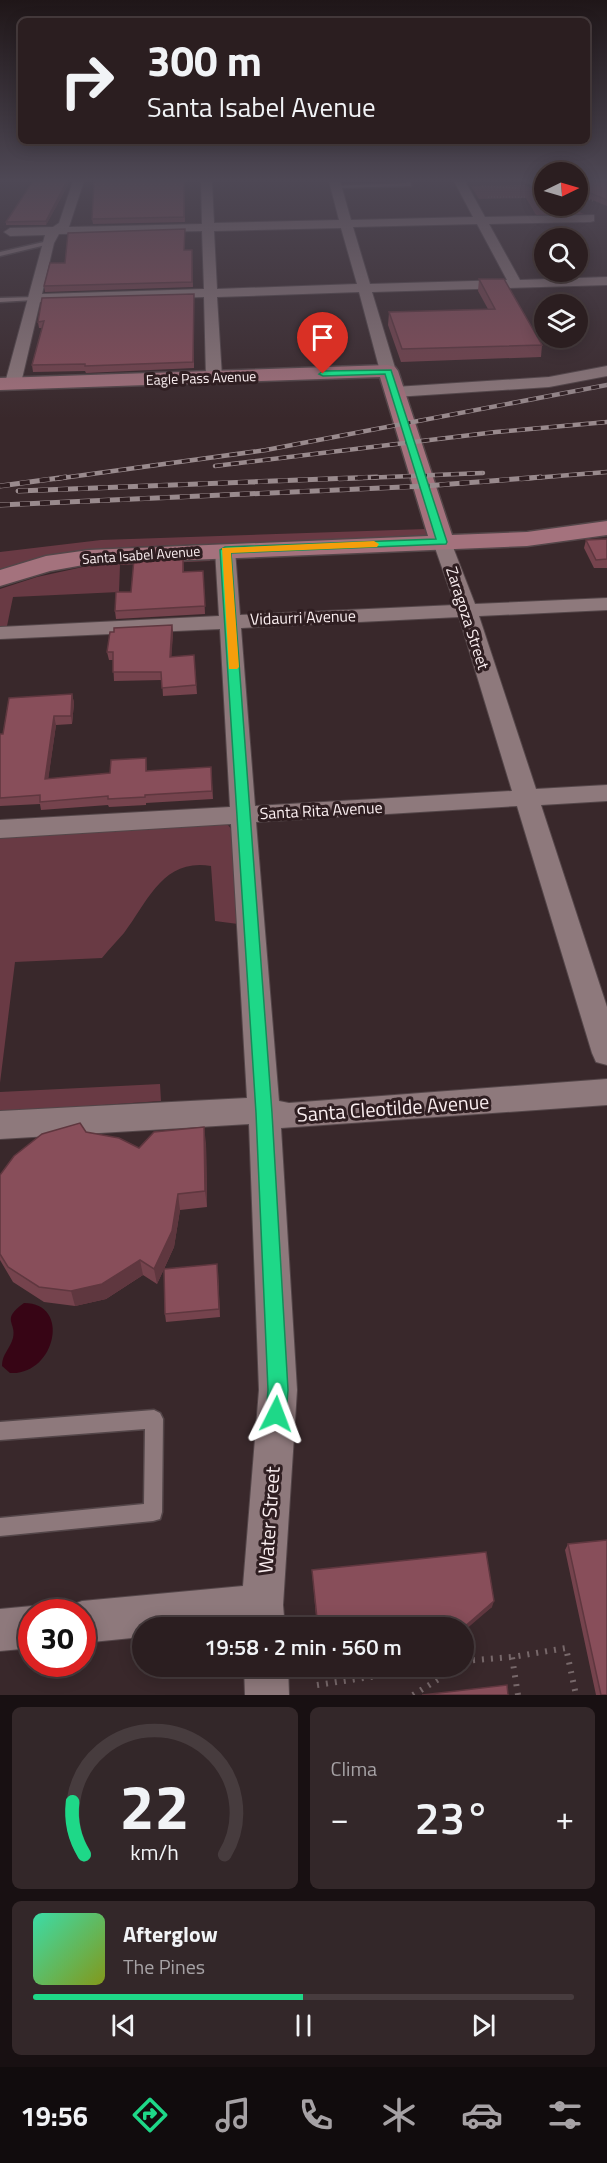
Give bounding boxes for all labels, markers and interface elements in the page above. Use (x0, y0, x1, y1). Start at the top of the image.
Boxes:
text: 300 m (147, 28, 262, 92)
icon: right (48, 42, 126, 120)
text: Santa Isabel Avenue (147, 86, 376, 127)
north arrow (534, 162, 588, 216)
map controls (534, 162, 588, 348)
button: search (534, 228, 588, 282)
button: layers (534, 294, 588, 348)
pin (297, 312, 348, 374)
icon: arrive (306, 321, 339, 354)
street label: Eagle Pass Avenue (145, 365, 257, 390)
street label: Santa Isabel Avenue (81, 540, 201, 569)
street label: Zaragoza Street (440, 563, 496, 673)
street label: Vidaurri Avenue (250, 603, 356, 631)
street label: Santa Rita Avenue (259, 795, 383, 825)
street label: Santa Cleotilde Avenue (296, 1085, 490, 1130)
position arrow (244, 1382, 308, 1446)
street label: Water Street (249, 1465, 288, 1575)
speed limit sign: 30 (18, 1599, 96, 1677)
text: 19:58 · 2 min · 560 m (204, 1630, 402, 1664)
text: Clima (331, 1753, 377, 1784)
text: 22 (120, 1758, 190, 1853)
text: 23° (414, 1783, 490, 1851)
text: − (331, 1793, 349, 1843)
text: + (556, 1793, 574, 1843)
text: km/h (130, 1836, 179, 1868)
text: Afterglow (123, 1917, 218, 1951)
text: The Pines (123, 1951, 205, 1982)
icon: previous (107, 2009, 140, 2042)
icon: pause (287, 2009, 320, 2042)
icon: next (467, 2009, 500, 2042)
icon: directions (129, 2094, 171, 2136)
icon: music (212, 2094, 254, 2136)
icon: phone (295, 2094, 337, 2136)
icon: climate (378, 2094, 420, 2136)
icon: car (461, 2094, 503, 2136)
icon: filters (544, 2094, 586, 2136)
text: 19:56 (21, 2095, 88, 2136)

